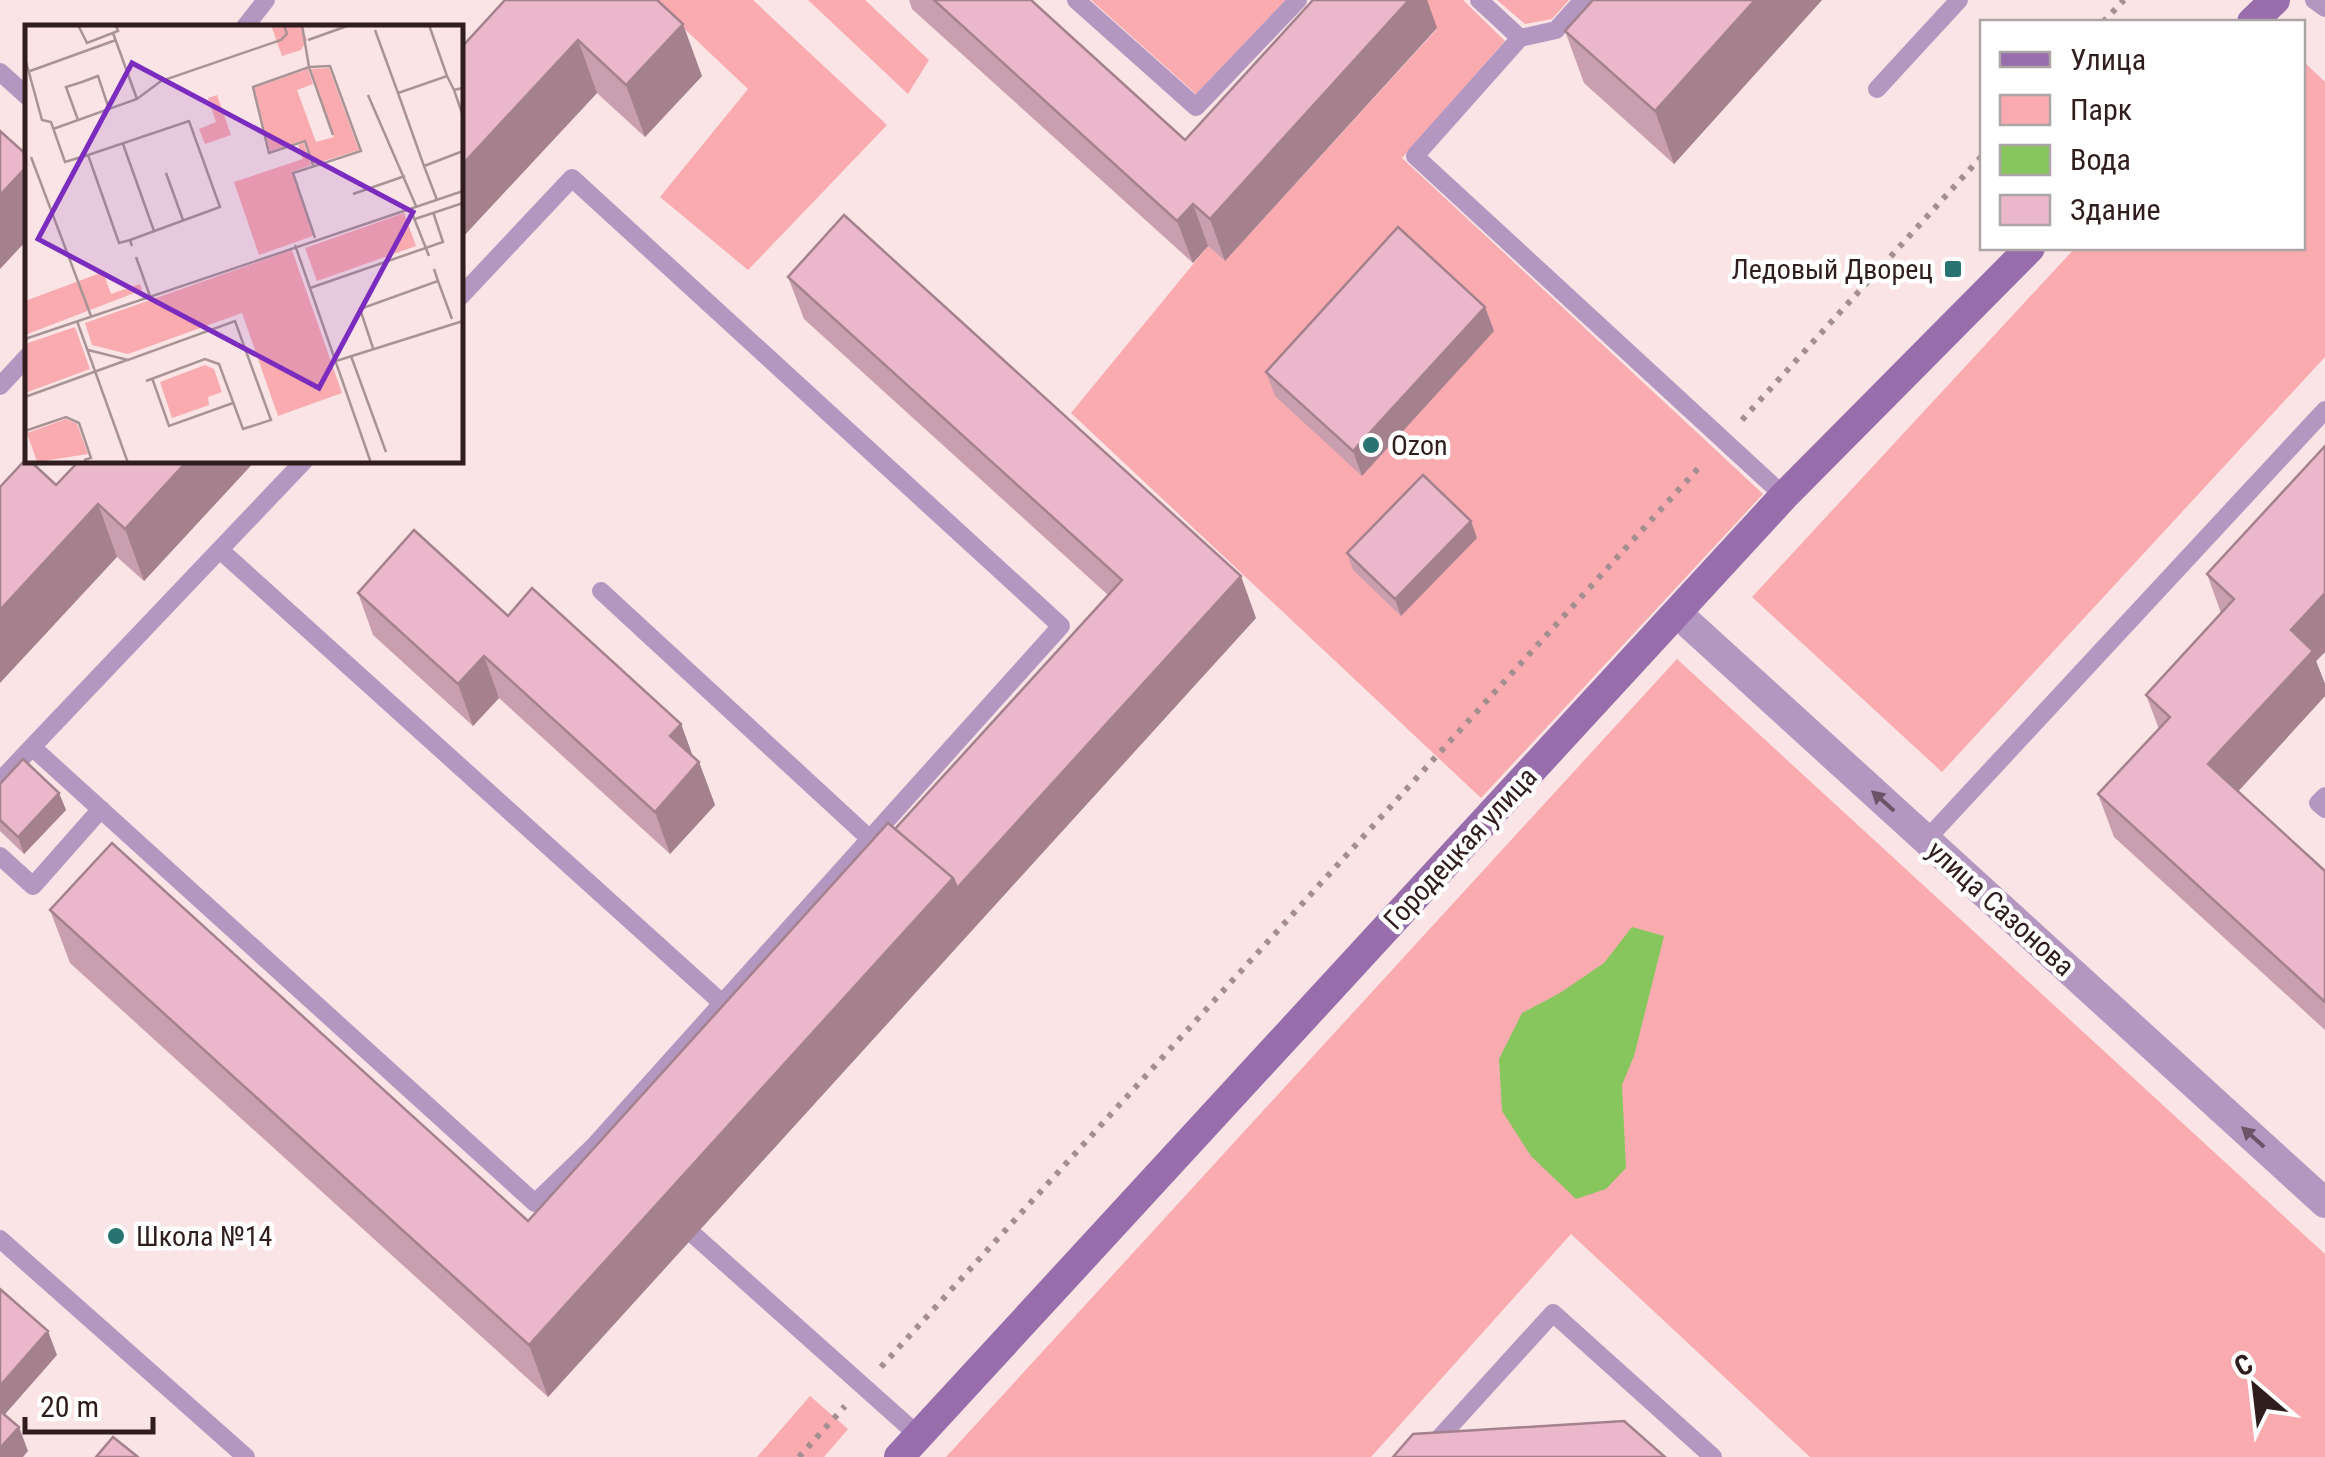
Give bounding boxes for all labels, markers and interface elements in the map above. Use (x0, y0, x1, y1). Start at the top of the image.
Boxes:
legend (1980, 20, 2305, 250)
inset map (25, 25, 462, 462)
text: Улица (2070, 42, 2146, 77)
text: Парк (2070, 92, 2132, 127)
text: Вода (2070, 142, 2131, 177)
text: Здание (2070, 192, 2161, 227)
place label: Ледовый Дворец (1731, 253, 1933, 286)
marker: Ледовый Дворец (1942, 258, 1964, 280)
place label: Ozon (1391, 429, 1448, 462)
marker: Ozon (1360, 434, 1382, 456)
street label: Городецкая улица (1377, 761, 1544, 936)
one-way arrow (1871, 790, 1896, 812)
street label: улица Сазонова (1921, 834, 2081, 983)
one-way arrow (2241, 1126, 2265, 1149)
place label: Школа №14 (136, 1220, 272, 1253)
marker: Школа №14 (105, 1225, 127, 1247)
north arrow (2205, 1337, 2305, 1437)
text: С (2229, 1347, 2258, 1384)
scale bar (25, 1372, 152, 1434)
text: 20 m (40, 1389, 99, 1424)

